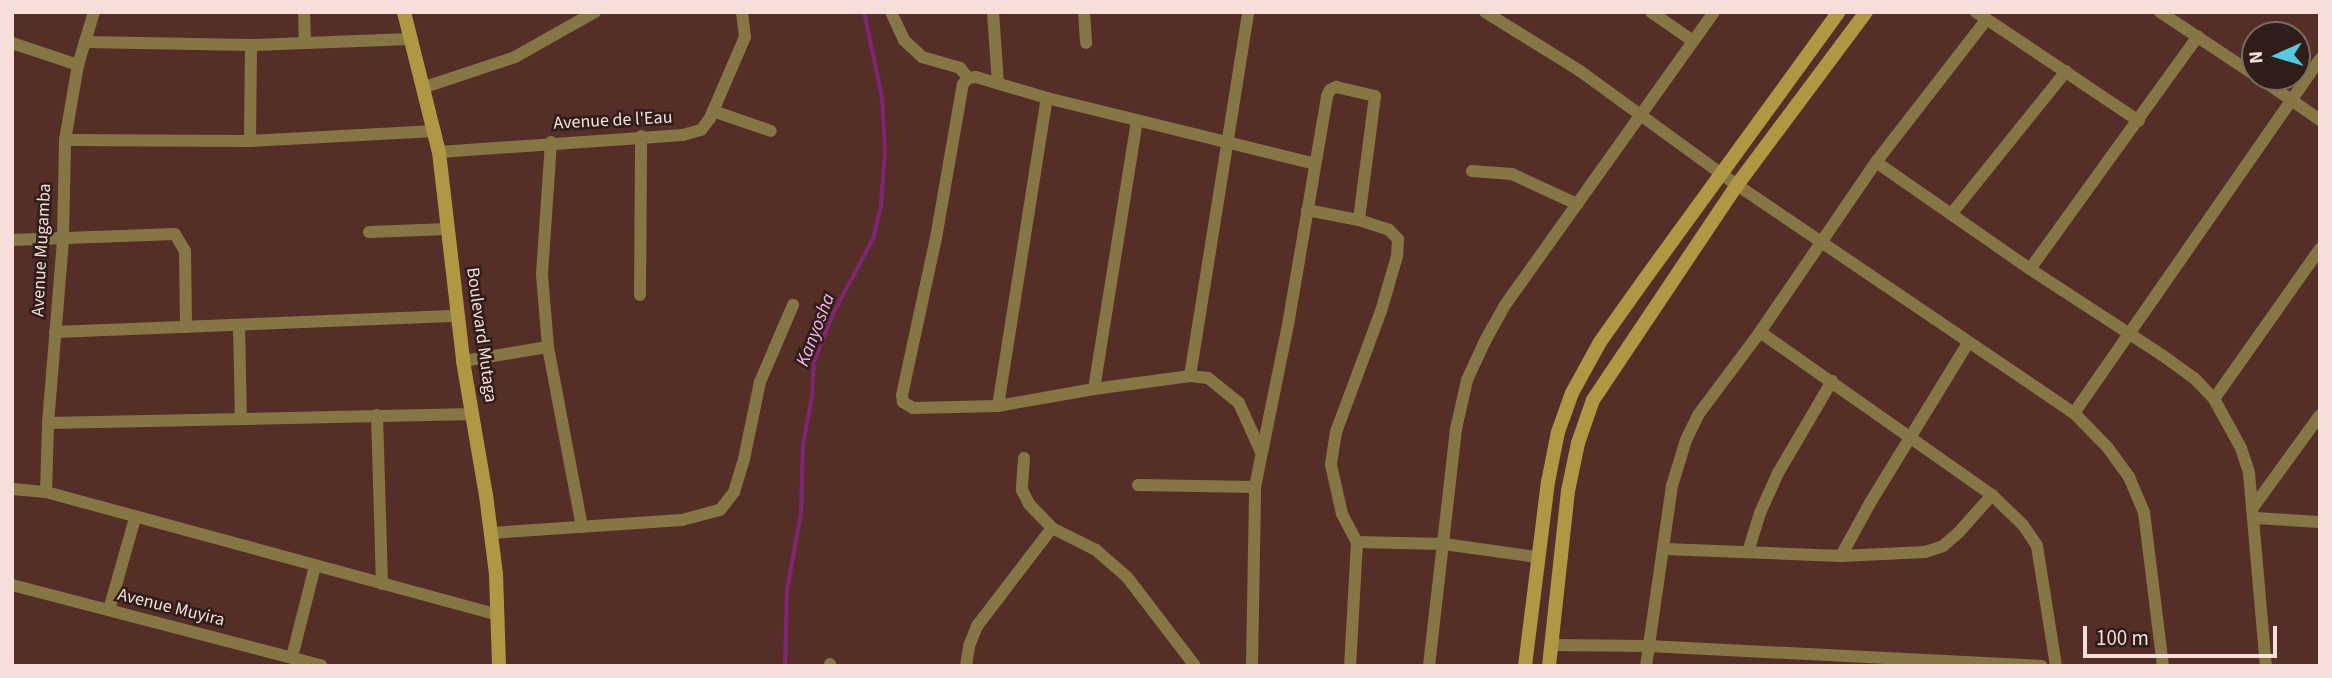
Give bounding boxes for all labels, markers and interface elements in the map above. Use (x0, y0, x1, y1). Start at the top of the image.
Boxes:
north arrow (2241, 21, 2311, 91)
text: N (2243, 50, 2270, 65)
street label: Avenue de l'Eau (553, 107, 673, 135)
street label: Avenue Mugamba (28, 183, 56, 317)
street label: Boulevard Mutaga (461, 266, 501, 404)
water label: Kanyosha (792, 290, 840, 370)
street label: Avenue Muyira (115, 584, 227, 632)
scale bar (2087, 612, 2281, 656)
text: 100 m (2096, 623, 2149, 653)

